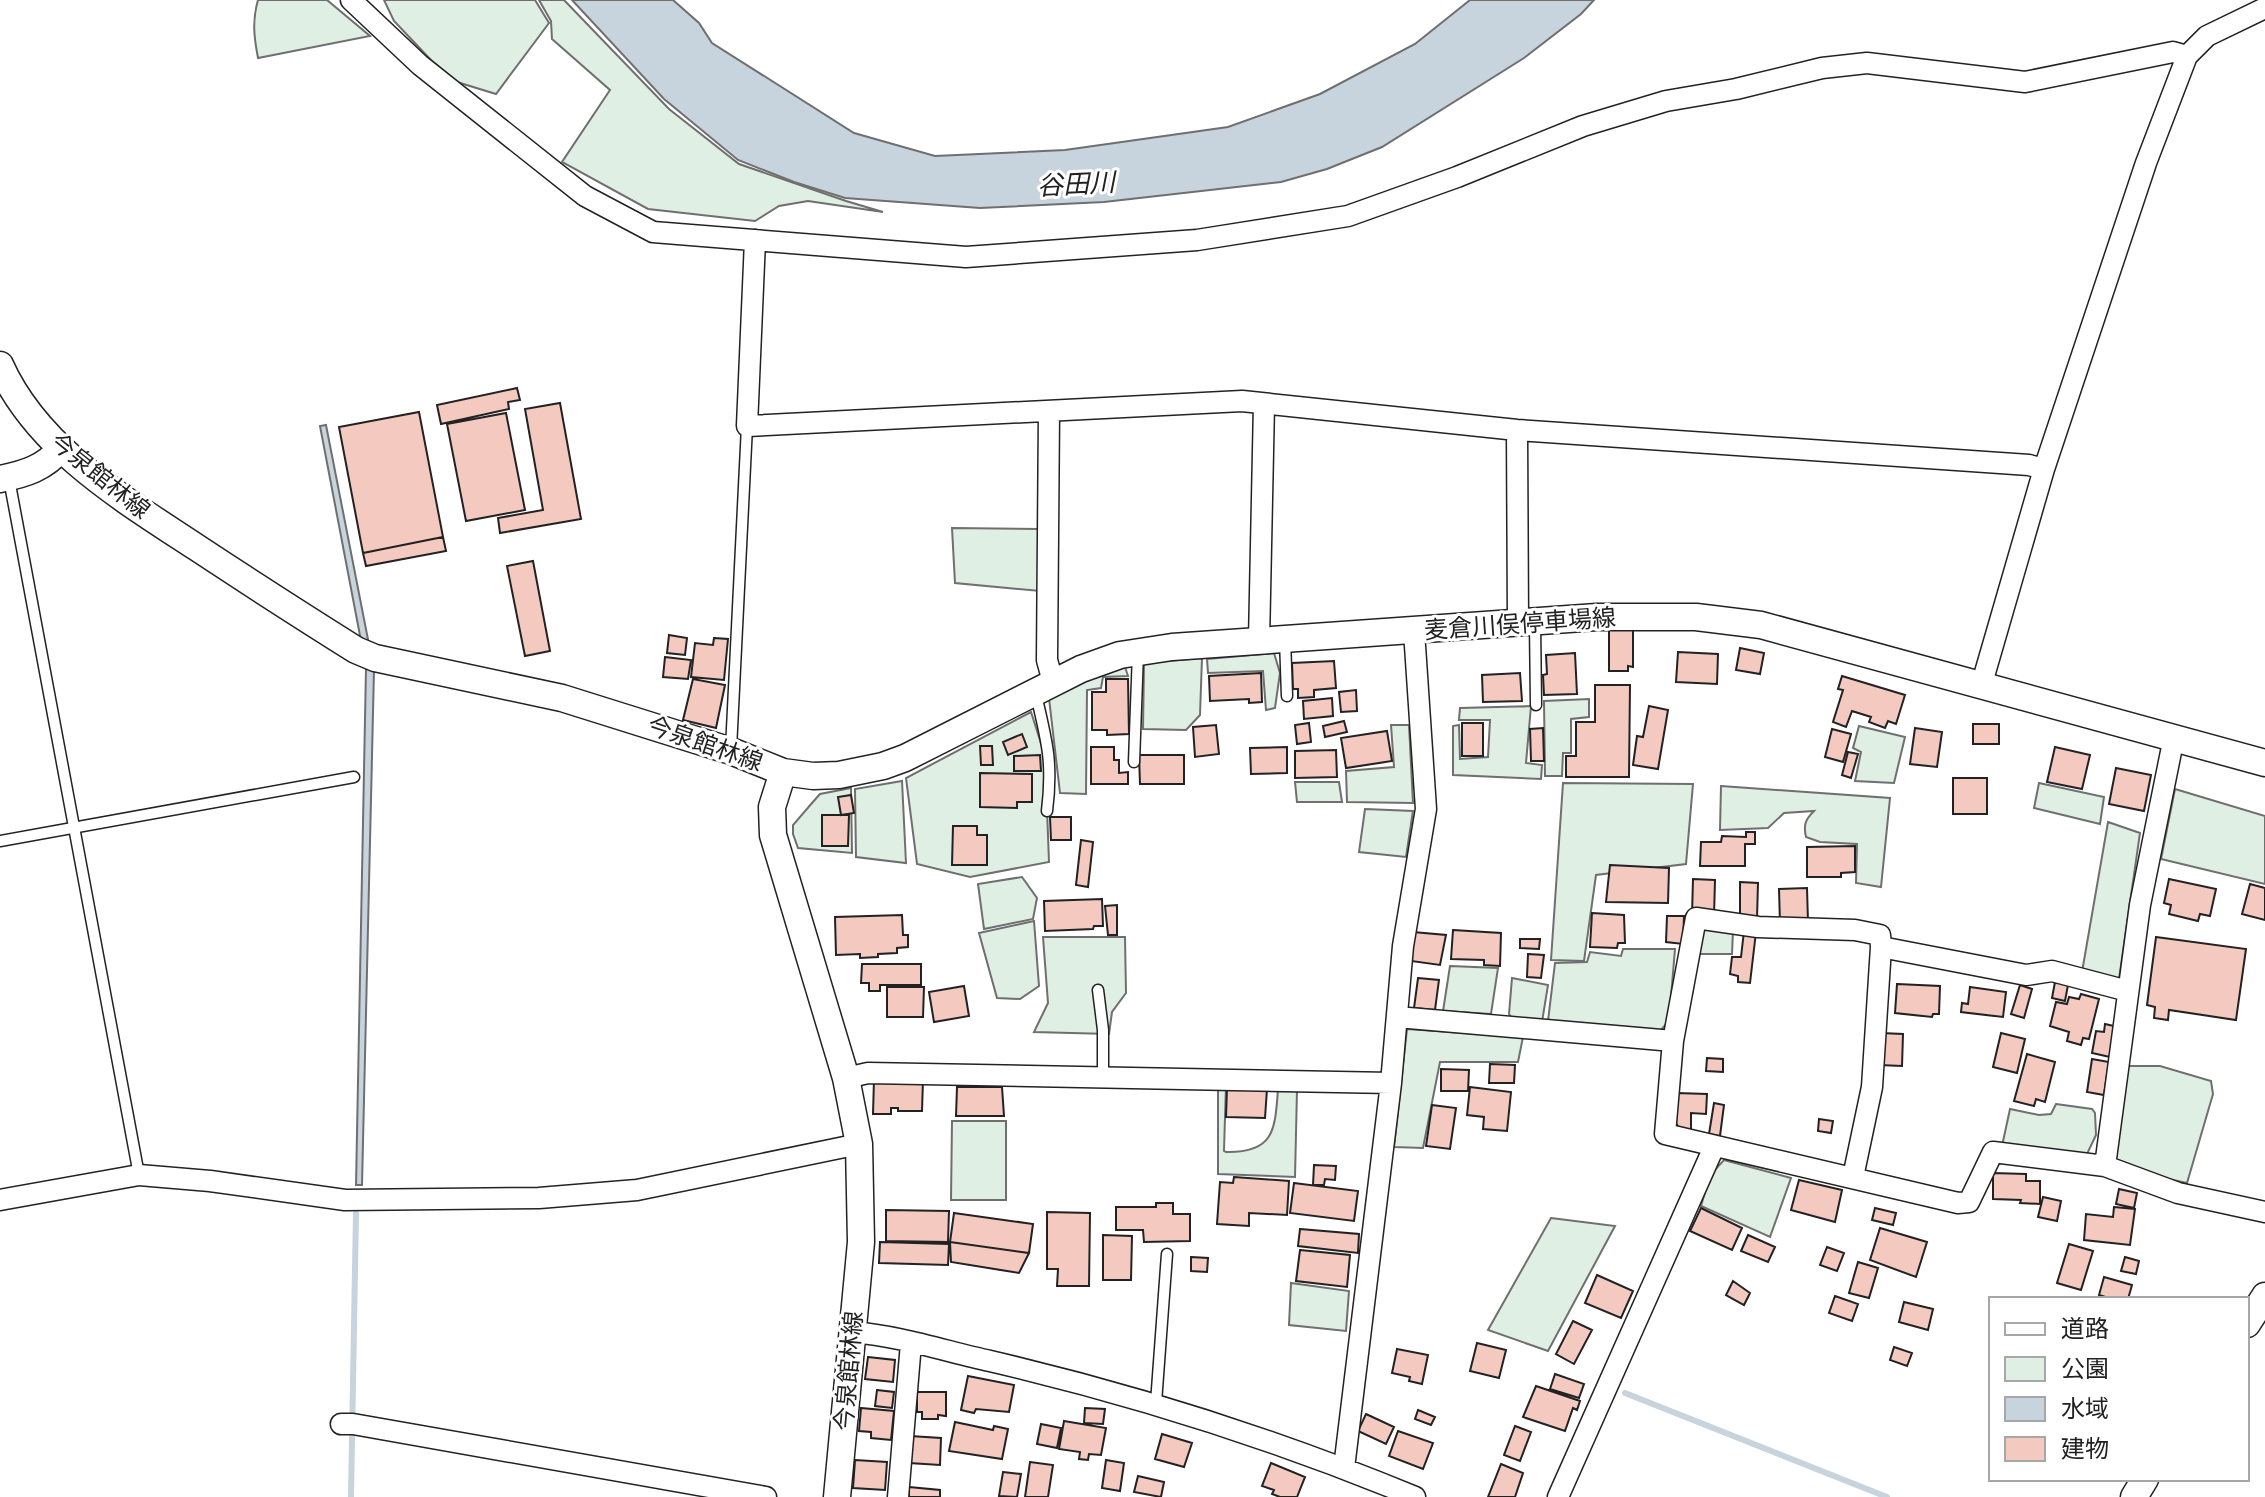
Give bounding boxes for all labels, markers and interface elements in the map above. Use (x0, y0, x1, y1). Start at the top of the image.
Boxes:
water label: 谷田川 (1036, 167, 1119, 201)
street label: 今泉館林線 (45, 427, 156, 525)
street label: 麦倉川俣停車場線 (1423, 602, 1617, 645)
street label: 今泉館林線 (644, 710, 767, 777)
legend (1989, 1297, 2249, 1481)
street label: 今泉館林線 (829, 1310, 868, 1432)
text: 道路 (2061, 1314, 2109, 1343)
text: 公園 (2061, 1354, 2109, 1383)
text: 水域 (2061, 1394, 2109, 1423)
text: 建物 (2061, 1434, 2109, 1463)

